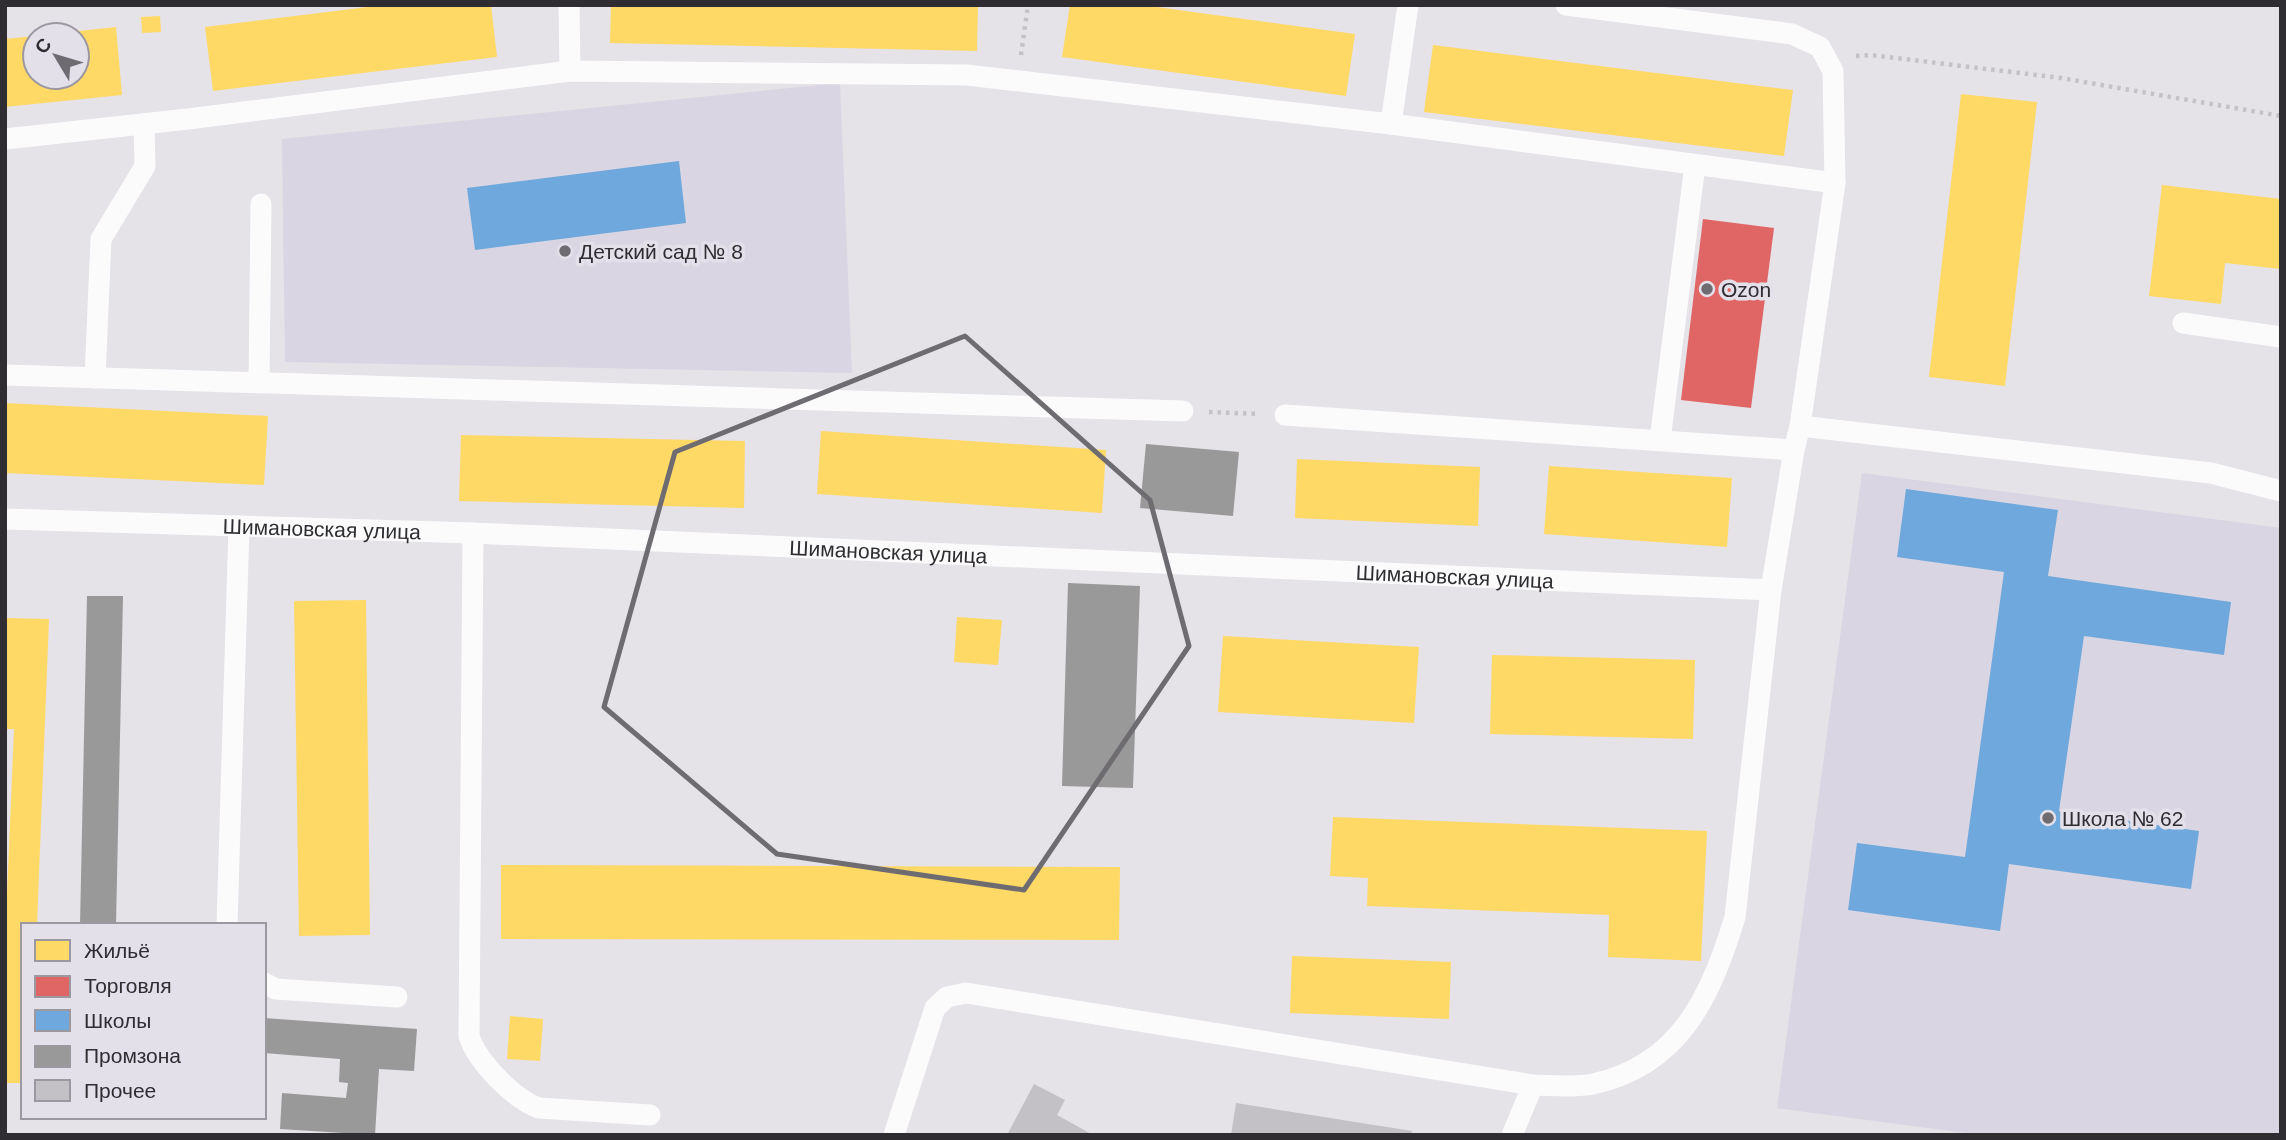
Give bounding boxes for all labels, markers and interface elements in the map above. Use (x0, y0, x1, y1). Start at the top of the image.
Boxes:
north arrow (21, 21, 91, 91)
text: С (30, 34, 56, 58)
place label: Детский сад № 8 (579, 240, 743, 263)
marker: Детский сад № 8 (557, 243, 573, 259)
place label: Ozon (1721, 278, 1771, 301)
marker: Ozon (1699, 281, 1715, 297)
street label: Шимановская улица (222, 514, 422, 543)
street label: Шимановская улица (789, 535, 988, 567)
street label: Шимановская улица (1355, 560, 1555, 592)
place label: Школа № 62 (2062, 807, 2183, 830)
marker: Школа № 62 (2040, 810, 2056, 826)
legend (21, 923, 266, 1119)
text: Жильё (84, 939, 150, 962)
text: Торговля (84, 974, 172, 997)
text: Школы (84, 1009, 151, 1032)
text: Промзона (84, 1044, 181, 1067)
text: Прочее (84, 1079, 156, 1102)

